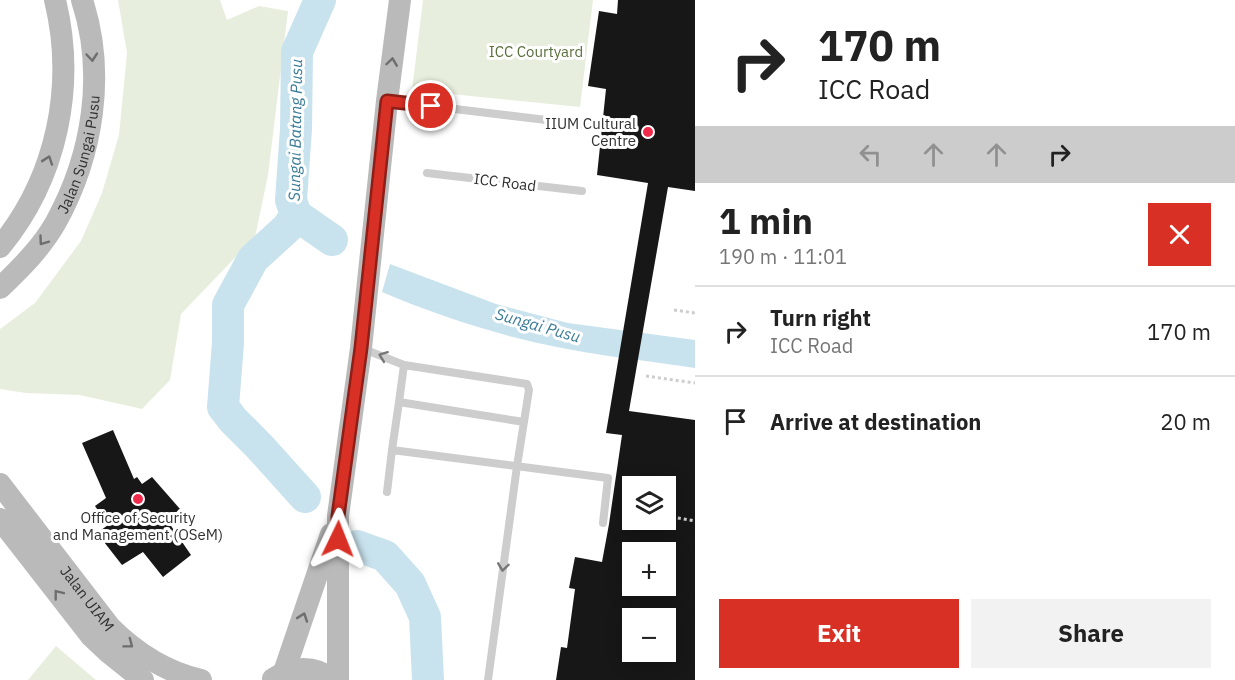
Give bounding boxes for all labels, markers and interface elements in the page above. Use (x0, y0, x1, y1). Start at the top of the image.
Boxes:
text: 170 m (818, 18, 941, 73)
icon: right (719, 24, 797, 102)
park label: ICC Courtyard (489, 42, 583, 61)
one-way arrow (85, 53, 98, 62)
one-way arrow (385, 57, 397, 66)
water label: Sungai Batang Pusu (284, 59, 306, 201)
text: ICC Road (818, 71, 930, 106)
pin (405, 80, 456, 131)
icon: arrive (414, 89, 447, 122)
street label: Jalan Sungai Pusu (53, 94, 103, 217)
place label: IIUM Cultural Centre (545, 114, 636, 150)
marker: IIUM Cultural Centre (641, 125, 655, 139)
icon: left (854, 138, 887, 171)
icon: ahead (917, 138, 950, 171)
icon: ahead (980, 138, 1013, 171)
icon: right (1043, 138, 1076, 171)
one-way arrow (41, 155, 54, 166)
street label: ICC Road (473, 169, 537, 195)
text: 1 min (719, 197, 813, 244)
button: close (1148, 203, 1211, 266)
one-way arrow (39, 235, 50, 246)
text: 190 m · 11:01 (719, 243, 847, 270)
water label: Sungai Pusu (493, 303, 583, 347)
text: Turn right (770, 303, 871, 332)
icon: right (719, 315, 752, 348)
text: 170 m (1147, 317, 1211, 346)
text: ICC Road (770, 332, 853, 359)
one-way arrow (378, 351, 389, 363)
icon: arrive (719, 405, 752, 438)
text: Arrive at destination (770, 407, 981, 436)
text: 20 m (1160, 407, 1211, 436)
map controls (622, 476, 676, 662)
button: layers (622, 476, 676, 530)
marker: Office of Security and Management (OSeM) (131, 492, 145, 506)
position arrow (306, 507, 370, 571)
place label: Office of Security and Management (OSeM) (53, 508, 223, 544)
button: + (622, 542, 676, 596)
street label: Jalan UIAM (57, 561, 119, 635)
one-way arrow (498, 563, 510, 572)
one-way arrow (55, 590, 66, 601)
button: Exit (719, 599, 959, 668)
button: Share (971, 599, 1211, 668)
button: − (622, 608, 676, 662)
one-way arrow (296, 612, 308, 623)
one-way arrow (122, 636, 133, 647)

